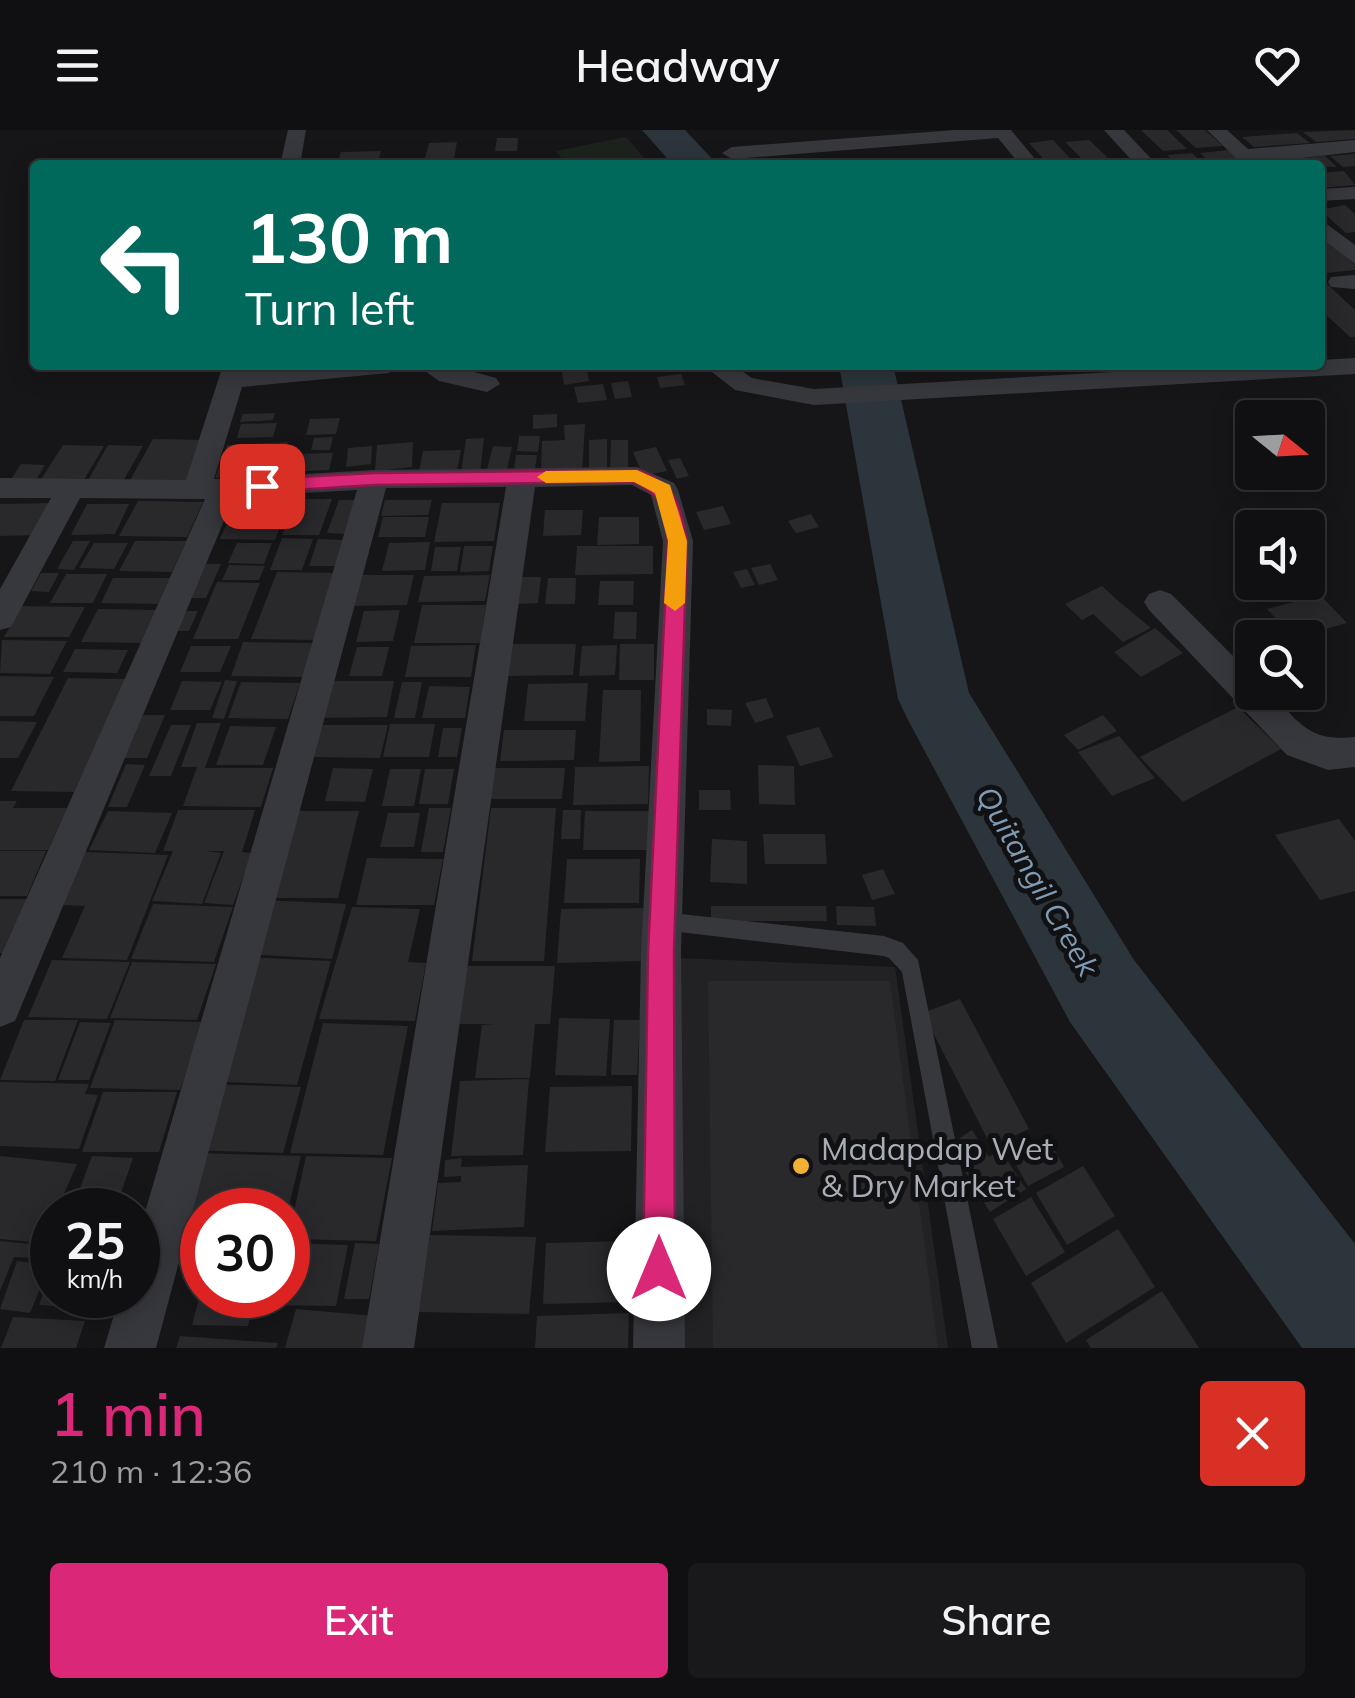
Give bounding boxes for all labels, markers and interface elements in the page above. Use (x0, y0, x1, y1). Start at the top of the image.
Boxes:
text: Headway (575, 37, 780, 93)
icon: menu (50, 38, 105, 93)
icon: heart (1250, 38, 1305, 93)
text: 130 m (245, 193, 453, 281)
icon: left (80, 200, 210, 330)
text: Turn left (245, 280, 414, 336)
north arrow (1235, 400, 1325, 490)
map controls (1235, 400, 1325, 710)
pin (220, 444, 305, 529)
icon: arrive (235, 459, 290, 514)
button: sound (1235, 510, 1325, 600)
button: search (1235, 620, 1325, 710)
water label: Quitangil Creek (968, 779, 1109, 984)
place label: Madapdap Wet & Dry Market (821, 1128, 1054, 1205)
marker: Madapdap Wet & Dry Market (790, 1155, 812, 1177)
speed limit sign: 30 (180, 1188, 310, 1318)
text: 25 (65, 1209, 125, 1272)
position arrow (607, 1217, 711, 1321)
text: km/h (67, 1263, 123, 1294)
text: 1 min (50, 1376, 206, 1451)
button: close (1200, 1381, 1305, 1486)
text: 210 m · 12:36 (50, 1451, 252, 1491)
button: Exit (50, 1563, 668, 1678)
button: Share (688, 1563, 1305, 1678)

